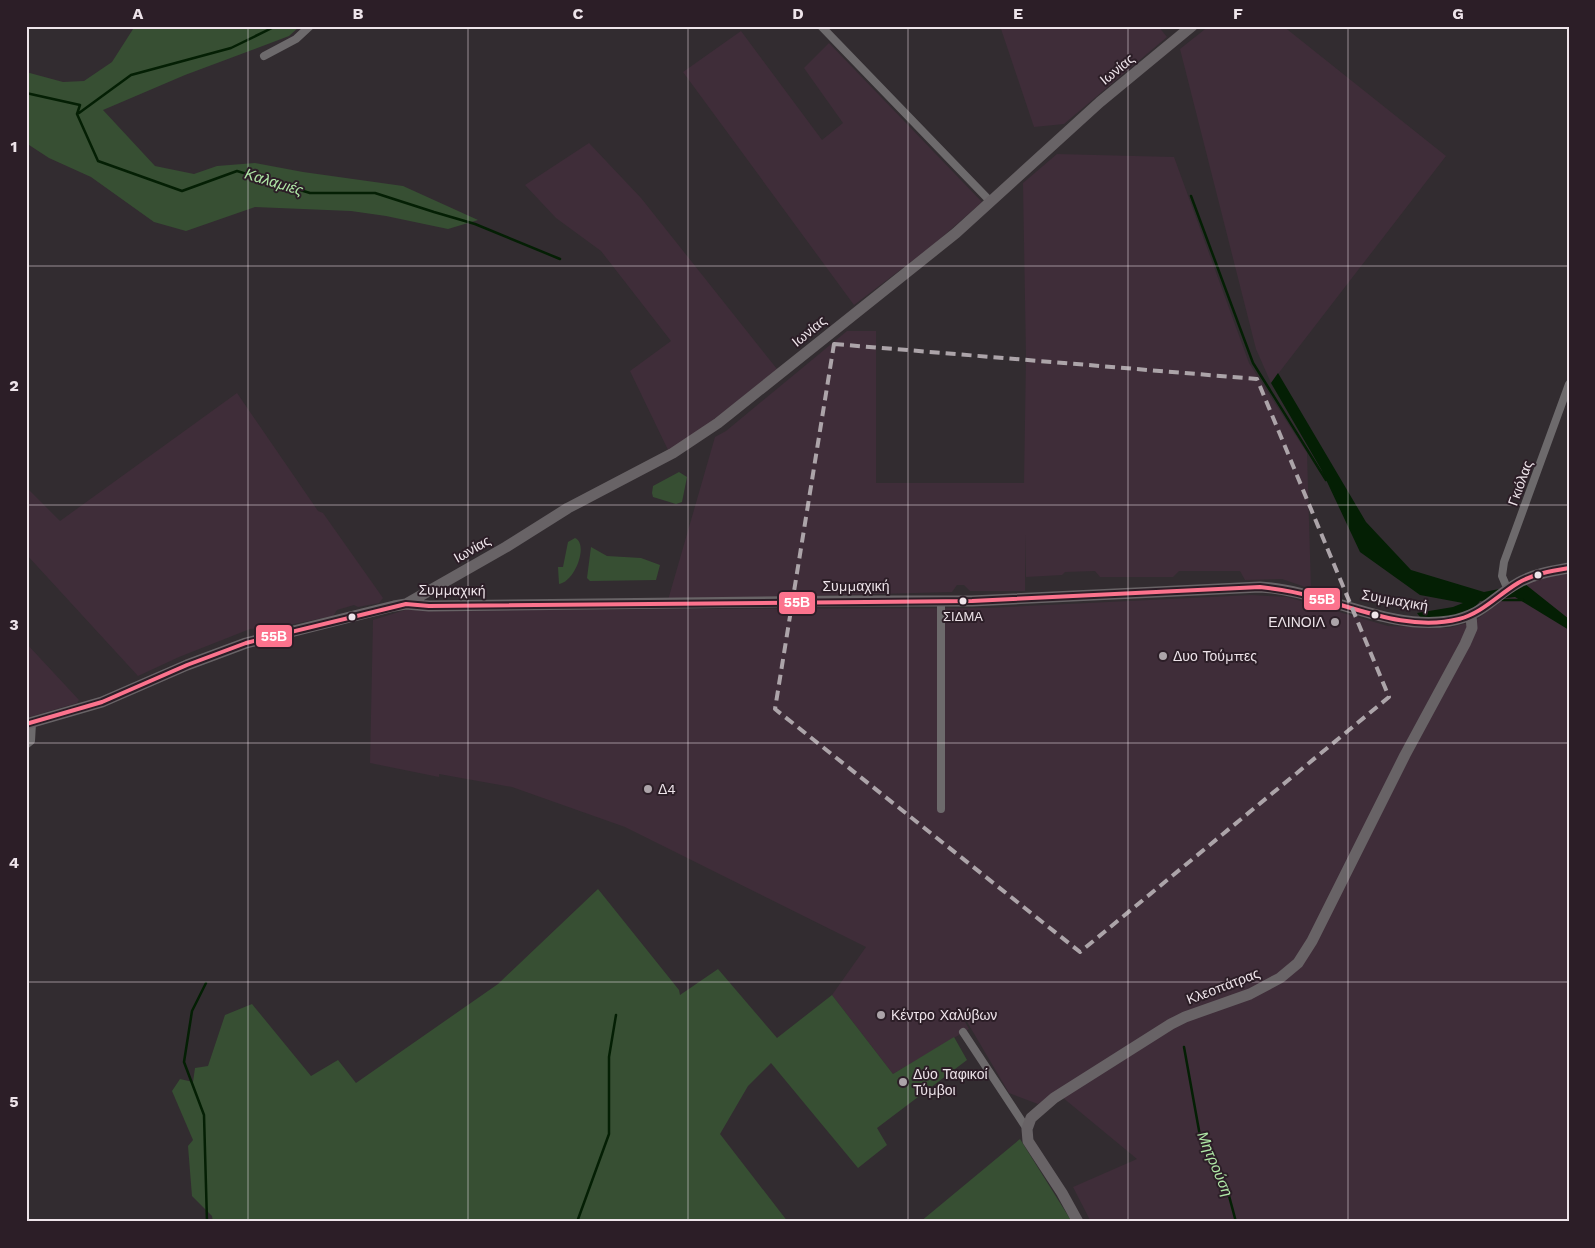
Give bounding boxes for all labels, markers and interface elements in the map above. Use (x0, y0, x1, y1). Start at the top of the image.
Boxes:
text: A (133, 4, 144, 23)
text: B (353, 4, 364, 23)
text: C (573, 4, 584, 23)
text: D (792, 4, 804, 23)
text: E (1013, 4, 1023, 23)
text: F (1233, 4, 1243, 23)
text: G (1452, 4, 1464, 23)
street label: Ιωνίας (1097, 50, 1138, 88)
text: 1 (11, 137, 17, 156)
water label: Καλαμιές (243, 165, 306, 200)
street label: Ιωνίας (789, 312, 830, 350)
text: 2 (9, 376, 19, 395)
street label: Γκιόλας (1504, 458, 1536, 508)
street label: Ιωνίας (451, 532, 493, 566)
unlabelled marker (1533, 570, 1543, 580)
street label: Συμμαχική (822, 578, 890, 594)
street label: Συμμαχική (418, 581, 486, 599)
street label: Συμμαχική (1361, 586, 1429, 614)
line badge: 55Β (1303, 587, 1341, 611)
line badge: 55Β (778, 591, 816, 615)
text: 55Β (1309, 591, 1335, 607)
text: 55Β (784, 594, 810, 610)
marker: ΣΙΔΜΑ (958, 596, 968, 606)
place label: ΣΙΔΜΑ (943, 609, 983, 624)
unlabelled marker (1370, 610, 1380, 620)
unlabelled marker (347, 612, 357, 622)
place label: ΕΛΙΝΟΙΛ (1268, 614, 1326, 630)
text: 3 (9, 615, 19, 634)
marker: ΕΛΙΝΟΙΛ (1329, 616, 1341, 628)
line badge: 55Β (255, 624, 293, 648)
text: 55Β (261, 628, 287, 644)
place label: Δυο Τούμπες (1173, 648, 1257, 664)
marker: Δυο Τούμπες (1157, 650, 1169, 662)
place label: Δ4 (658, 781, 676, 797)
marker: Δ4 (642, 783, 654, 795)
text: 4 (9, 853, 19, 872)
street label: Κλεοπάτρας (1184, 965, 1262, 1007)
place label: Κέντρο Χαλύβων (891, 1007, 997, 1023)
marker: Κέντρο Χαλύβων (875, 1009, 887, 1021)
place label: Δύο Ταφικοί Τύμβοι (913, 1066, 988, 1098)
marker: Δύο Ταφικοί Τύμβοι (897, 1076, 909, 1088)
text: 5 (9, 1092, 19, 1111)
water label: Μητρούση (1193, 1129, 1237, 1199)

